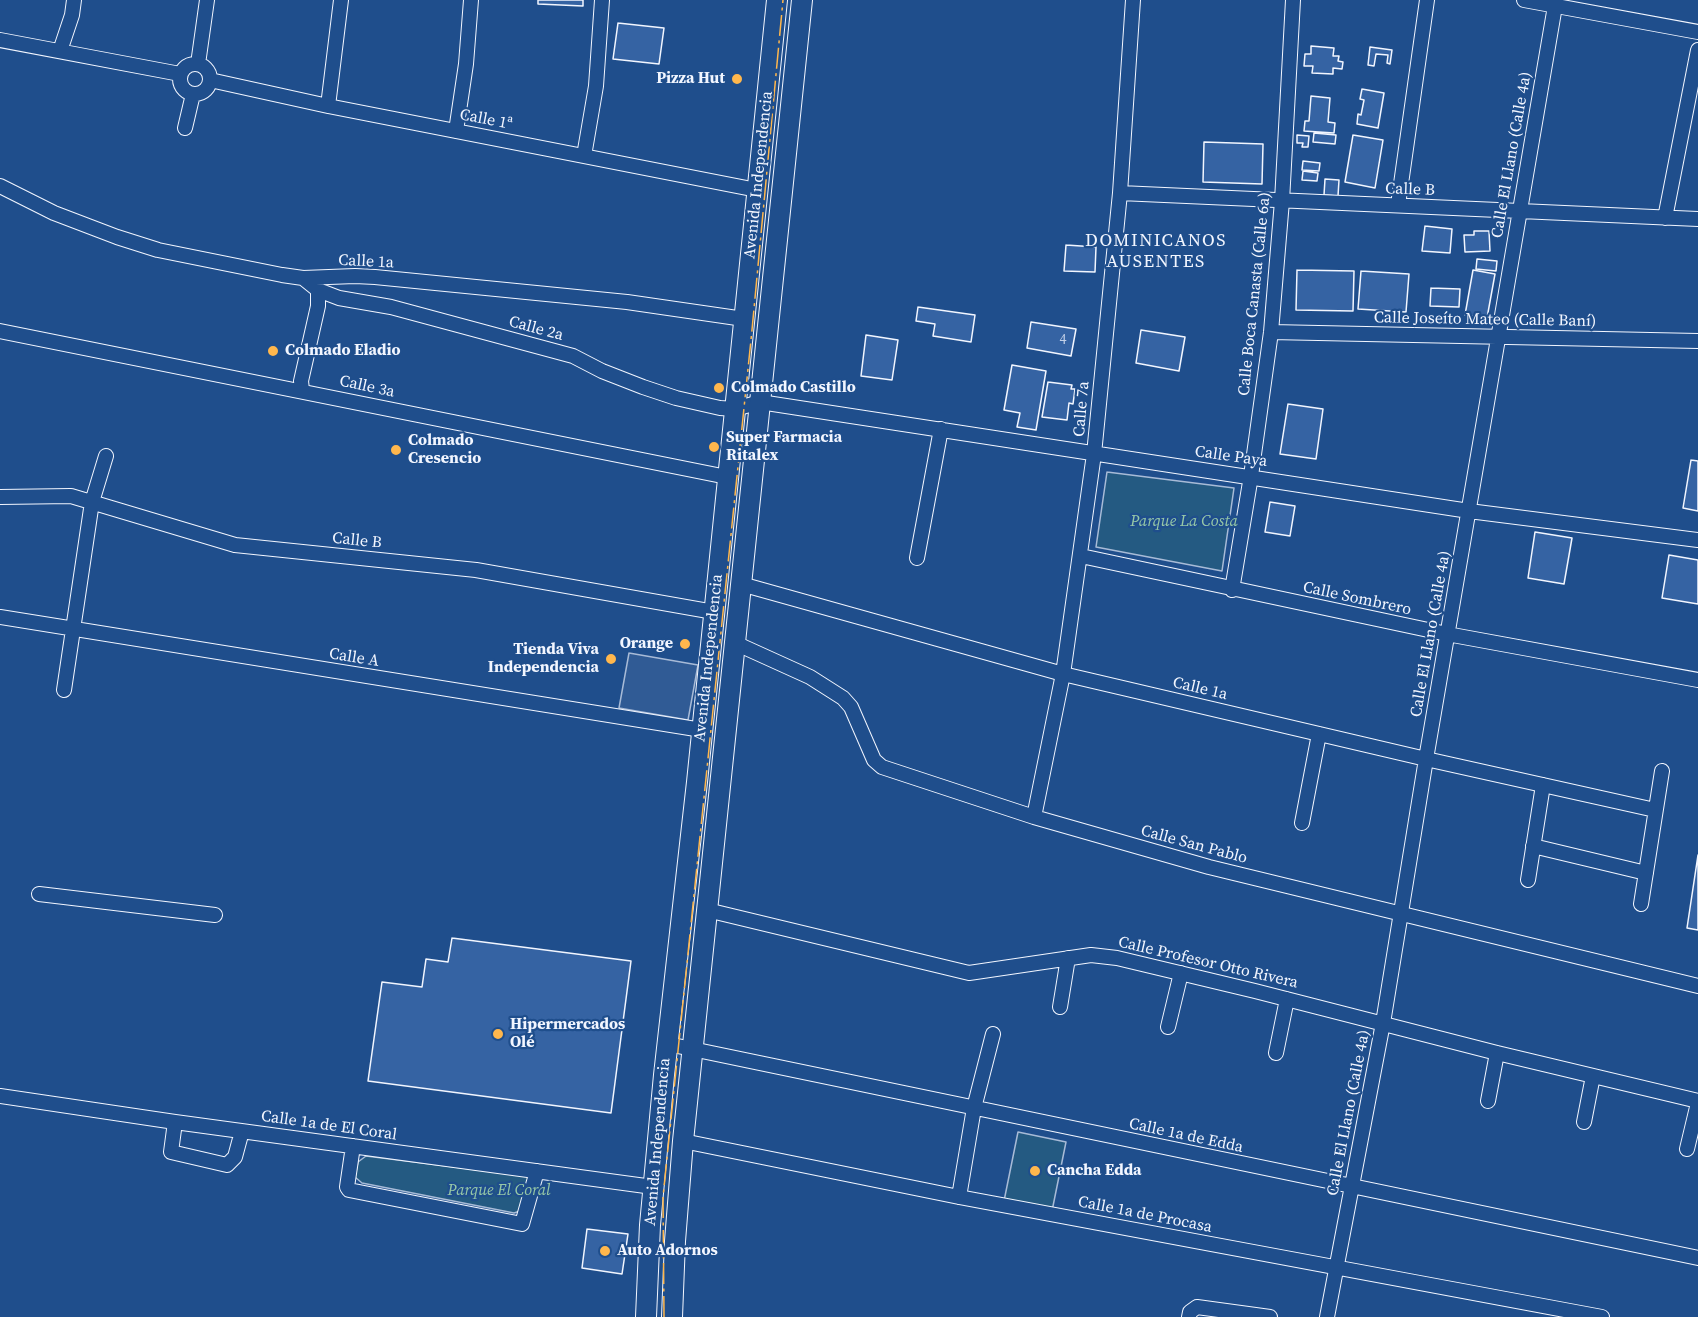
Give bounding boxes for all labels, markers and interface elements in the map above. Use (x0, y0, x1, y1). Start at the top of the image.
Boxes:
place label: Pizza Hut (656, 69, 725, 89)
street label: Calle El Llano (Calle 4a) (1488, 70, 1536, 240)
marker: Pizza Hut (730, 72, 744, 86)
street label: Avenida Independencia (741, 90, 777, 260)
street label: Calle 1ª (458, 105, 514, 135)
street label: Calle B (1385, 180, 1435, 200)
street label: Calle Boca Canasta (Calle 6a) (1235, 191, 1275, 397)
district label: DOMINICANOS AUSENTES (1085, 230, 1227, 272)
street label: Calle 1a (338, 251, 394, 273)
street label: Calle Joseíto Mateo (Calle Baní) (1374, 308, 1596, 332)
street label: Calle 2a (507, 313, 565, 345)
house number: 4 (1060, 332, 1066, 348)
place label: Colmado Eladio (285, 341, 401, 361)
marker: Colmado Eladio (266, 344, 280, 358)
street label: Calle 3a (338, 372, 396, 402)
place label: Colmado Castillo (731, 378, 856, 398)
street label: Calle 7a (1070, 380, 1094, 438)
marker: Colmado Castillo (712, 381, 726, 395)
place label: Super Farmacia Ritalex (726, 428, 842, 466)
place label: Colmado Cresencio (408, 431, 481, 469)
marker: Super Farmacia Ritalex (707, 440, 721, 454)
street label: Calle Paya (1193, 442, 1269, 472)
marker: Colmado Cresencio (389, 443, 403, 457)
park label: Parque La Costa (1130, 512, 1238, 532)
street label: Calle B (331, 529, 383, 553)
street label: Calle El Llano (Calle 4a) (1407, 549, 1455, 719)
street label: Avenida Independencia (691, 573, 727, 743)
street label: Calle Sombrero (1301, 578, 1413, 620)
place label: Orange (620, 634, 673, 654)
marker: Orange (678, 637, 692, 651)
place label: Tienda Viva Independencia (488, 640, 599, 678)
street label: Calle A (328, 645, 380, 671)
marker: Tienda Viva Independencia (604, 652, 618, 666)
street label: Calle 1a (1171, 673, 1229, 705)
street label: Calle San Pablo (1139, 822, 1249, 868)
street label: Calle Profesor Otto Rivera (1116, 933, 1300, 993)
place label: Hipermercados Olé (510, 1015, 625, 1053)
marker: Hipermercados Olé (491, 1027, 505, 1041)
street label: Calle El Llano (Calle 4a) (1323, 1028, 1375, 1198)
street label: Avenida Independencia (641, 1057, 675, 1227)
street label: Calle 1a de El Coral (260, 1107, 398, 1145)
street label: Calle 1a de Edda (1127, 1115, 1245, 1157)
place label: Cancha Edda (1047, 1161, 1142, 1181)
marker: Cancha Edda (1028, 1164, 1042, 1178)
park label: Parque El Coral (447, 1181, 551, 1201)
street label: Calle 1a de Procasa (1076, 1193, 1214, 1237)
place label: Auto Adornos (617, 1241, 718, 1261)
marker: Auto Adornos (598, 1244, 612, 1258)

